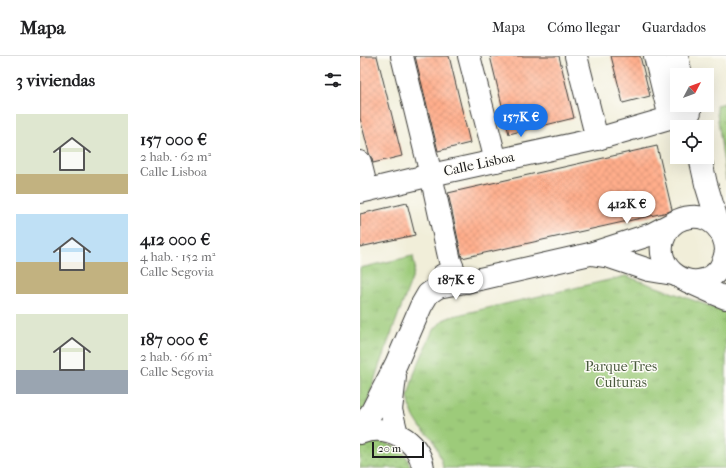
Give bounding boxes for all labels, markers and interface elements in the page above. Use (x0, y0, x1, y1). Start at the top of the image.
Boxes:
text: Mapa (20, 17, 65, 39)
text: Mapa (492, 19, 525, 36)
text: Cómo llegar (547, 19, 620, 36)
text: Guardados (642, 19, 706, 36)
north arrow (670, 68, 714, 112)
map controls (670, 68, 714, 164)
icon: filters (322, 69, 344, 91)
text: 3 viviendas (16, 70, 95, 90)
pin: 157K € (488, 104, 554, 138)
text: 157K € (503, 109, 539, 124)
button: locate (670, 120, 714, 164)
text: 157 000 € (140, 129, 207, 149)
icon: home (48, 130, 96, 178)
street label: Calle Lisboa (442, 148, 517, 180)
text: 2 hab. · 62 m² (140, 149, 211, 164)
text: Calle Lisboa (140, 164, 207, 179)
pin: 412K € (594, 191, 660, 225)
text: 412K € (608, 196, 646, 211)
text: 412 000 € (140, 229, 210, 249)
icon: home (48, 230, 96, 278)
text: 4 hab. · 152 m² (140, 249, 215, 264)
text: Calle Segovia (140, 264, 214, 279)
pin: 187K € (423, 267, 489, 301)
text: 187K € (437, 272, 475, 287)
text: 187 000 € (140, 329, 208, 349)
icon: home (48, 330, 96, 378)
text: 2 hab. · 66 m² (140, 349, 212, 364)
park label: Parque Tres Culturas (585, 358, 657, 391)
text: Calle Segovia (140, 364, 214, 379)
scale bar (372, 440, 424, 459)
text: 20 m (378, 442, 401, 455)

